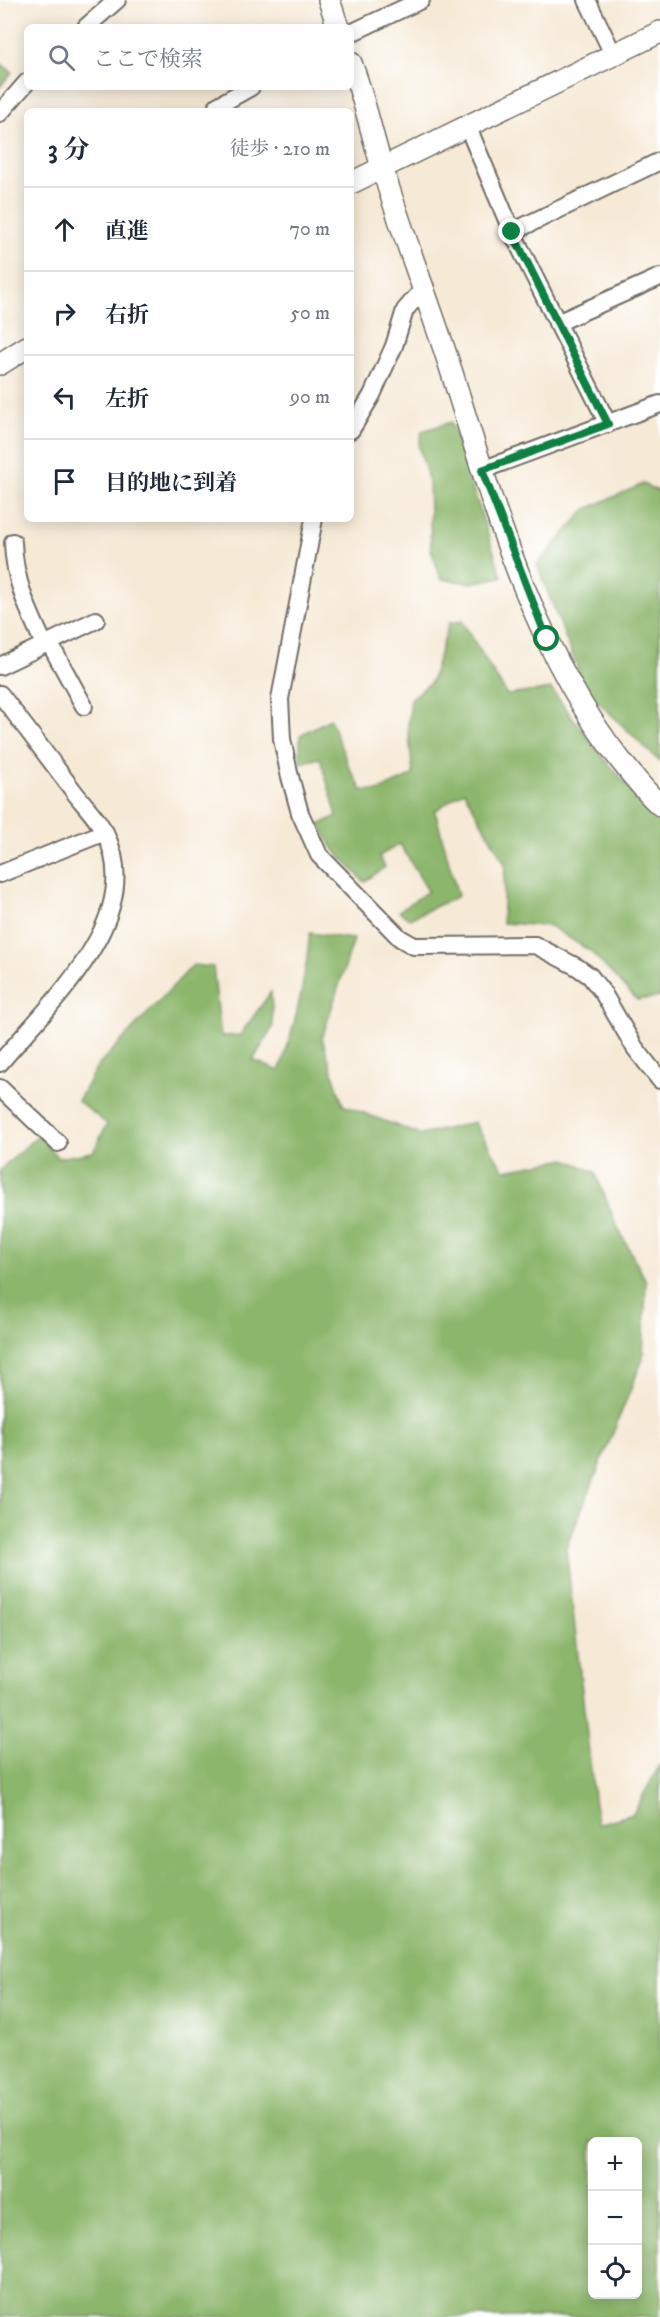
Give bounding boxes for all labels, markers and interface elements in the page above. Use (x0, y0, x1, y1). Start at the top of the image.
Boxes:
search box (24, 24, 354, 90)
icon: search (45, 41, 78, 74)
text: ここで検索 (93, 46, 203, 73)
text: 3 分 (48, 134, 89, 167)
text: 徒歩 · 210 m (229, 137, 330, 162)
icon: ahead (48, 213, 81, 246)
text: 70 m (289, 217, 330, 242)
text: 直進 (105, 218, 149, 245)
route end (498, 218, 524, 244)
icon: right (48, 297, 81, 330)
text: 50 m (290, 301, 330, 326)
text: 右折 (105, 302, 149, 329)
icon: left (48, 381, 81, 414)
text: 90 m (290, 385, 330, 410)
text: 左折 (105, 386, 149, 413)
icon: arrive (48, 465, 81, 498)
text: 目的地に到着 (105, 470, 237, 497)
route start (533, 625, 559, 651)
map controls (588, 2137, 642, 2299)
button: + (588, 2137, 642, 2191)
button: − (588, 2191, 642, 2245)
button: locate (588, 2245, 642, 2299)

